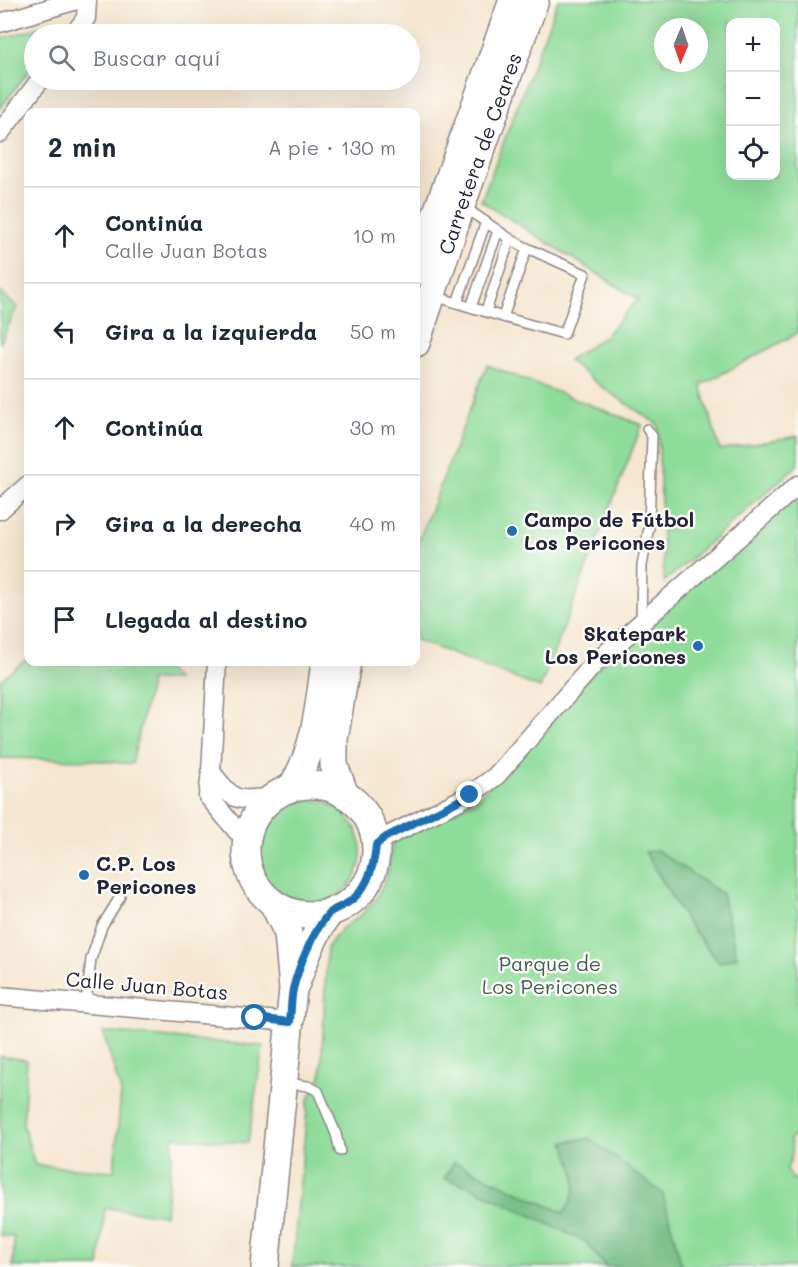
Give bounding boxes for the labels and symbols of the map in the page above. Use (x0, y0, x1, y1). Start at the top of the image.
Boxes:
north arrow (654, 18, 708, 72)
street label: Carretera de Ceares (432, 49, 527, 258)
place label: Campo de Fútbol Los Pericones (524, 506, 694, 555)
marker: Campo de Fútbol Los Pericones (505, 524, 519, 538)
place label: Skatepark Los Pericones (545, 620, 686, 669)
marker: Skatepark Los Pericones (691, 639, 705, 653)
route end (456, 781, 482, 807)
place label: C.P. Los Pericones (96, 850, 196, 899)
marker: C.P. Los Pericones (77, 868, 91, 882)
park label: Parque de Los Pericones (482, 950, 618, 999)
street label: Calle Juan Botas (65, 965, 229, 1005)
route start (241, 1004, 267, 1030)

